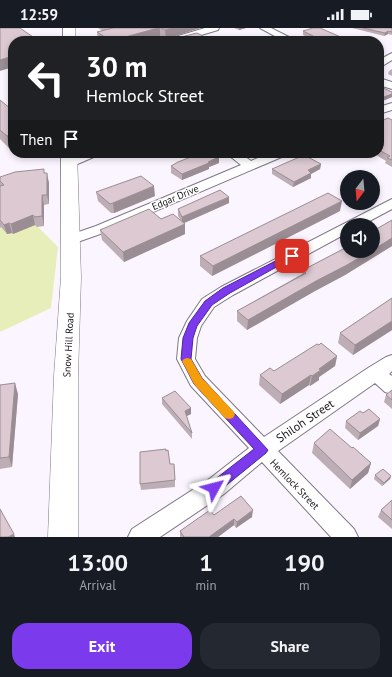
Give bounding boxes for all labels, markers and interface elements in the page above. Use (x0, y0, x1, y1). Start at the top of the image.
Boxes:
text: 12:59 (20, 5, 58, 24)
text: 30 m (86, 48, 147, 85)
icon: left (20, 52, 72, 104)
text: Hemlock Street (86, 84, 204, 107)
icon: arrive (60, 128, 82, 150)
text: Then (20, 130, 52, 149)
north arrow (340, 170, 380, 210)
map controls (340, 170, 380, 258)
street label: Edgar Drive (150, 182, 201, 213)
button: sound (340, 218, 380, 258)
pin (275, 239, 309, 273)
icon: arrive (281, 245, 303, 267)
street label: Snow Hill Road (60, 312, 77, 378)
street label: Shiloh Street (273, 396, 336, 445)
street label: Hemlock Street (267, 456, 322, 513)
position arrow (193, 467, 235, 509)
text: 13:00 (67, 547, 128, 578)
text: 1 (199, 547, 213, 578)
text: 190 (284, 547, 325, 578)
text: Arrival (80, 577, 116, 594)
text: min (195, 577, 217, 594)
text: m (299, 577, 310, 594)
button: Exit (12, 623, 192, 669)
button: Share (200, 623, 380, 669)

